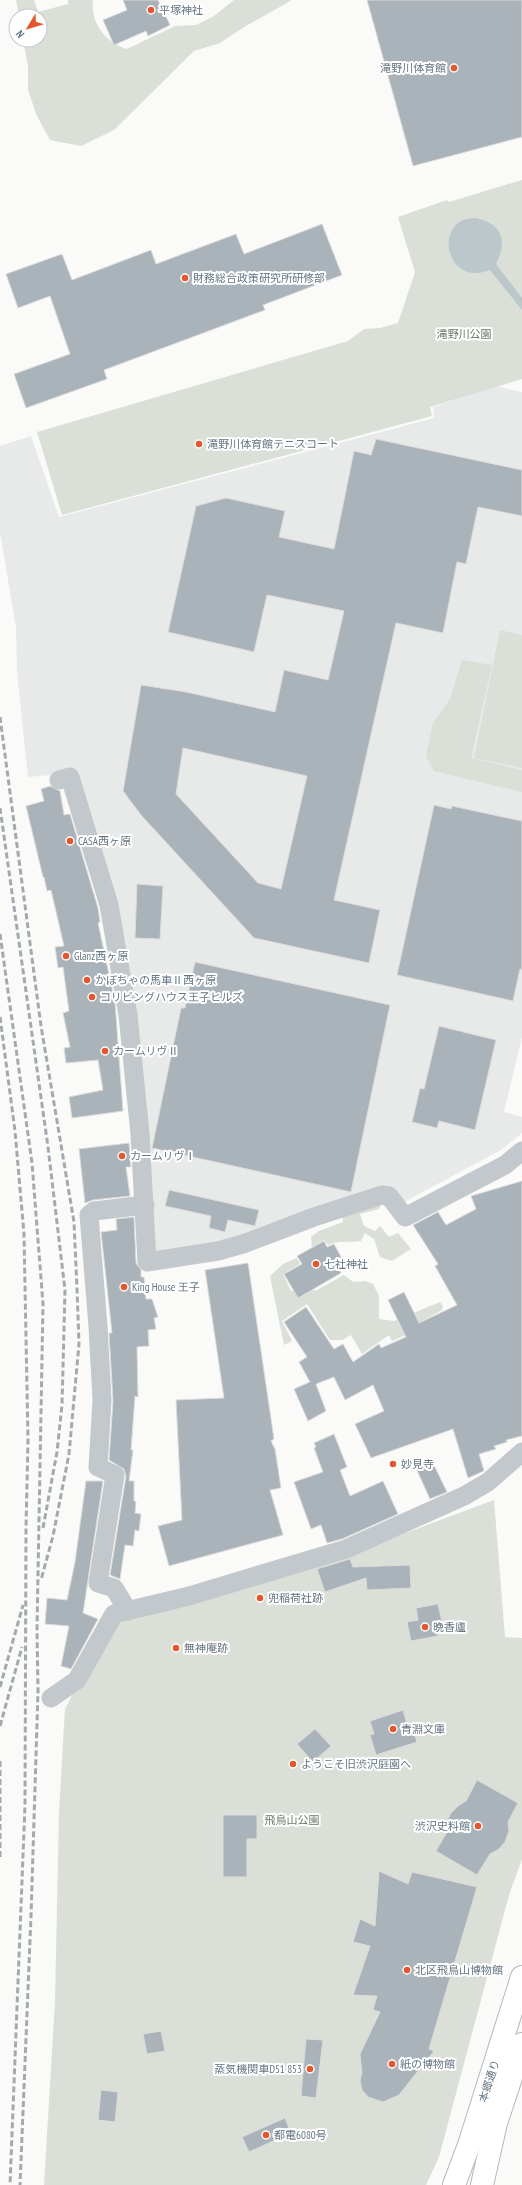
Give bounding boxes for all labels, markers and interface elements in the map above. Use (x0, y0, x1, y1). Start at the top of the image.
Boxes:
place label: 平塚神社 (159, 3, 203, 17)
marker: 平塚神社 (146, 5, 156, 15)
north arrow (8, 8, 48, 48)
text: N (13, 27, 27, 41)
place label: 滝野川体育館 (380, 61, 446, 75)
marker: 滝野川体育館 (449, 63, 459, 73)
place label: 財務総合政策研究所研修部 (193, 271, 325, 285)
marker: 財務総合政策研究所研修部 (180, 273, 190, 283)
park label: 滝野川公園 (437, 327, 492, 341)
place label: 滝野川体育館テニスコート (207, 437, 339, 451)
marker: 滝野川体育館テニスコート (194, 439, 204, 449)
place label: CASA西ヶ原 (78, 834, 131, 848)
marker: CASA西ヶ原 (65, 836, 75, 846)
place label: Glanz西ヶ原 (74, 949, 128, 963)
marker: Glanz西ヶ原 (61, 951, 71, 961)
place label: かぼちゃの馬車Ⅱ西ヶ原 (95, 973, 216, 987)
marker: かぼちゃの馬車Ⅱ西ヶ原 (82, 975, 92, 985)
place label: コリビングハウス王子ヒルズ (100, 990, 243, 1004)
marker: コリビングハウス王子ヒルズ (87, 992, 97, 1002)
place label: カームリヴⅡ (113, 1044, 179, 1058)
marker: カームリヴⅡ (100, 1046, 110, 1056)
place label: カームリヴⅠ (130, 1149, 196, 1163)
marker: カームリヴⅠ (117, 1151, 127, 1161)
place label: 七社神社 (324, 1257, 368, 1271)
marker: 七社神社 (311, 1259, 321, 1269)
place label: King House 王子 (132, 1280, 200, 1294)
marker: King House 王子 (119, 1282, 129, 1292)
place label: 妙見寺 (401, 1457, 434, 1471)
marker: 妙見寺 (388, 1459, 398, 1469)
place label: 兜稲荷社跡 (268, 1591, 323, 1605)
marker: 兜稲荷社跡 (255, 1593, 265, 1603)
place label: 晩香廬 (433, 1620, 466, 1634)
marker: 晩香廬 (420, 1622, 430, 1632)
place label: 無神庵跡 (184, 1641, 228, 1655)
marker: 無神庵跡 (171, 1643, 181, 1653)
place label: 青淵文庫 (401, 1722, 445, 1736)
marker: 青淵文庫 (388, 1724, 398, 1734)
place label: ようこそ旧渋沢庭園へ (301, 1757, 411, 1771)
marker: ようこそ旧渋沢庭園へ (288, 1759, 298, 1769)
park label: 飛鳥山公園 (265, 1813, 320, 1827)
place label: 渋沢史料館 (415, 1819, 470, 1833)
marker: 渋沢史料館 (473, 1821, 483, 1831)
place label: 北区飛鳥山博物館 (415, 1963, 503, 1977)
marker: 北区飛鳥山博物館 (402, 1965, 412, 1975)
place label: 紙の博物館 (400, 2057, 455, 2071)
street label: 本郷通り (476, 2058, 502, 2104)
marker: 紙の博物館 (387, 2059, 397, 2069)
place label: 蒸気機関車D51 853 (214, 2062, 302, 2076)
marker: 蒸気機関車D51 853 (305, 2064, 315, 2074)
place label: 都電6080号 (274, 2128, 327, 2142)
marker: 都電6080号 (261, 2130, 271, 2140)

